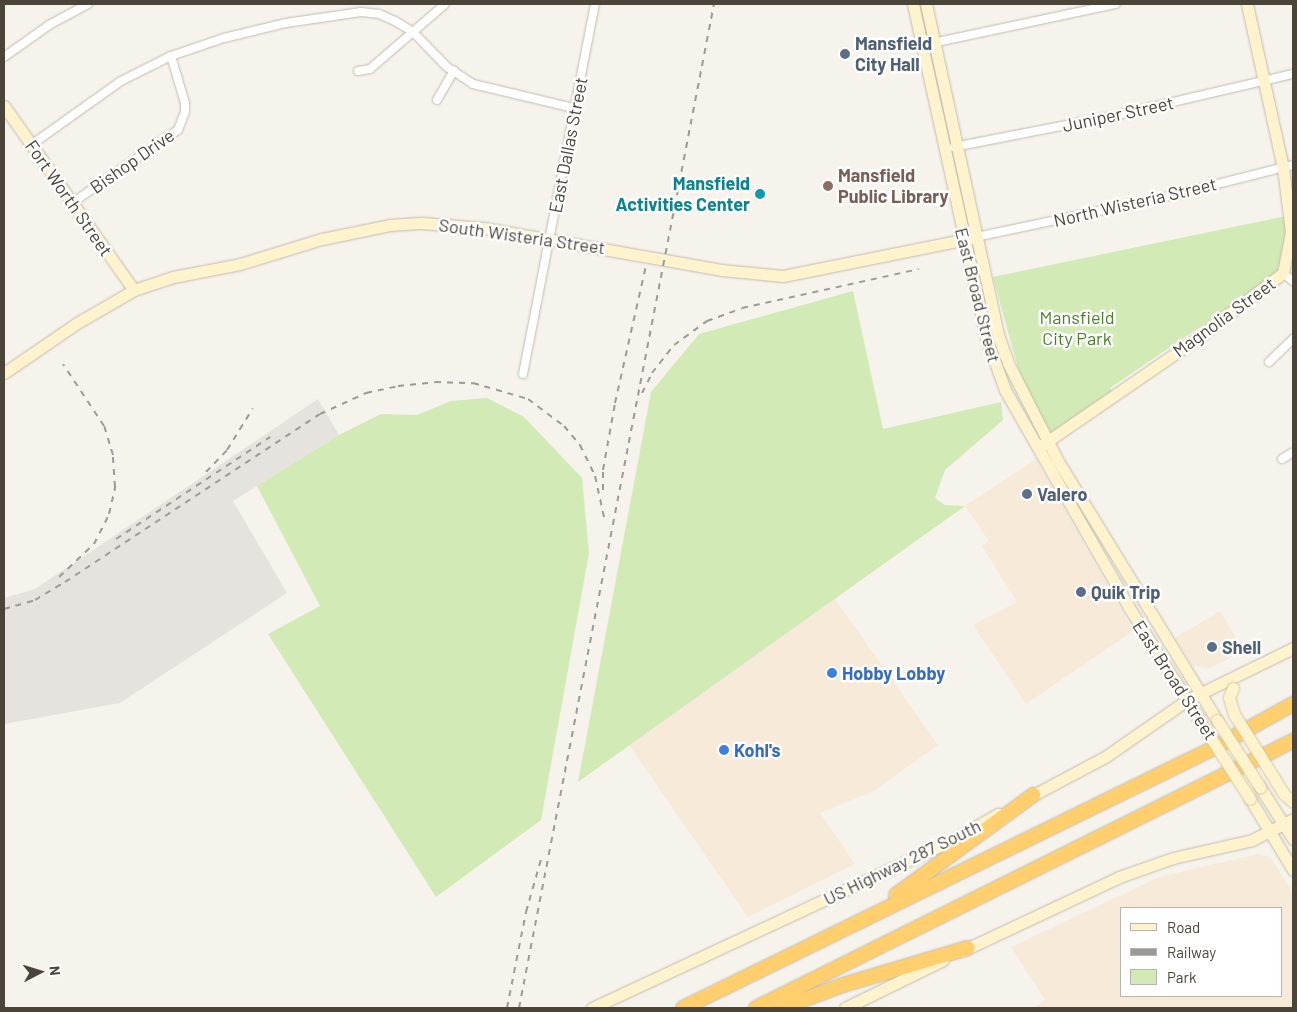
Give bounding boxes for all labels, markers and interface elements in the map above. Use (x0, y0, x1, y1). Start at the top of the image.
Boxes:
place label: Mansfield City Hall (855, 33, 932, 76)
marker: Mansfield City Hall (839, 48, 851, 60)
street label: East Dallas Street (544, 75, 592, 215)
street label: Juniper Street (1060, 92, 1176, 136)
street label: Bishop Drive (86, 124, 178, 198)
street label: Fort Worth Street (21, 136, 117, 260)
place label: Mansfield Public Library (838, 165, 949, 208)
place label: Mansfield Activities Center (615, 173, 750, 215)
street label: North Wisteria Street (1051, 173, 1219, 231)
marker: Mansfield Public Library (822, 180, 834, 192)
marker: Mansfield Activities Center (754, 188, 766, 200)
street label: South Wisteria Street (437, 214, 607, 258)
street label: East Broad Street (951, 225, 1005, 365)
street label: Magnolia Street (1168, 272, 1280, 362)
park label: Mansfield City Park (1039, 307, 1115, 350)
place label: Valero (1037, 483, 1088, 505)
marker: Valero (1021, 488, 1033, 500)
place label: Quik Trip (1091, 581, 1160, 603)
marker: Quik Trip (1075, 586, 1087, 598)
street label: East Broad Street (1128, 616, 1222, 744)
place label: Shell (1222, 636, 1261, 658)
marker: Shell (1206, 641, 1218, 653)
place label: Hobby Lobby (842, 662, 945, 684)
marker: Hobby Lobby (826, 667, 838, 679)
place label: Kohl's (734, 739, 781, 761)
marker: Kohl's (718, 744, 730, 756)
street label: US Highway 287 South (820, 814, 984, 910)
legend (1120, 907, 1282, 997)
text: Road (1167, 918, 1200, 936)
text: Railway (1167, 943, 1216, 961)
north arrow (15, 947, 65, 997)
text: N (47, 965, 64, 976)
text: Park (1167, 968, 1196, 986)

